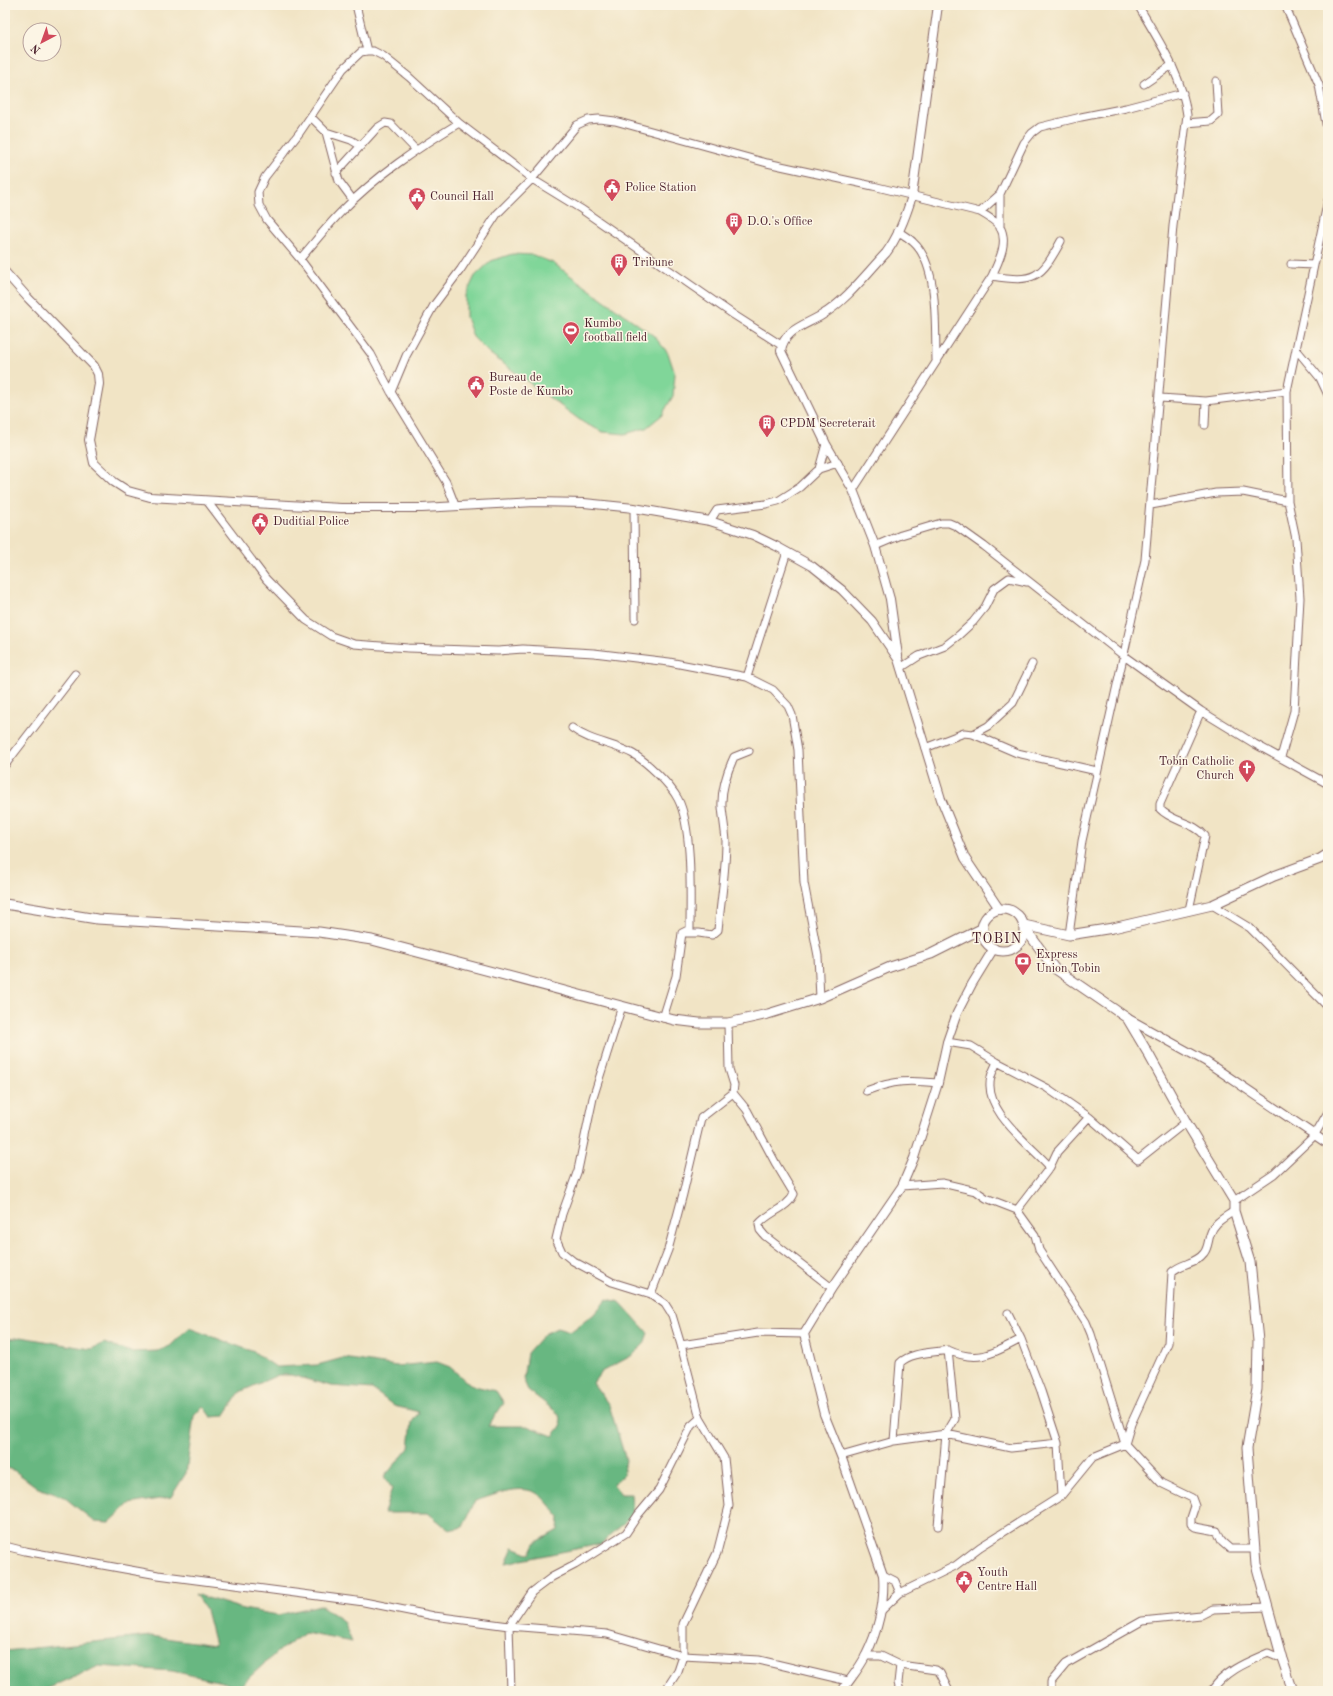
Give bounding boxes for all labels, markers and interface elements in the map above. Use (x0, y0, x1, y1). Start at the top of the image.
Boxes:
north arrow (22, 22, 62, 62)
text: N (29, 41, 43, 55)
public building icon: Police Station (602, 177, 622, 202)
place label: Police Station (625, 182, 697, 194)
public building icon: Council Hall (407, 186, 427, 211)
place label: Council Hall (430, 191, 494, 203)
building icon: D.O.'s Office (724, 211, 744, 236)
place label: D.O.'s Office (747, 216, 813, 228)
building icon: Tribune (609, 252, 629, 277)
place label: Tribune (632, 257, 674, 269)
place label: Kumbo football field (584, 318, 647, 344)
sports icon: Kumbo football field (561, 320, 581, 345)
place label: Bureau de Poste de Kumbo (489, 372, 573, 398)
public building icon: Bureau de Poste de Kumbo (466, 374, 486, 399)
building icon: CPDM Secreterait (757, 413, 777, 438)
place label: CPDM Secreterait (780, 418, 876, 430)
public building icon: Duditial Police (250, 511, 270, 536)
place label: Duditial Police (273, 516, 349, 528)
place label: Tobin Catholic Church (1159, 756, 1234, 782)
church icon: Tobin Catholic Church (1237, 758, 1257, 783)
district label: TOBIN (972, 932, 1022, 946)
place label: Express Union Tobin (1036, 949, 1101, 975)
bank icon: Express Union Tobin (1013, 951, 1033, 976)
place label: Youth Centre Hall (977, 1567, 1037, 1593)
public building icon: Youth Centre Hall (954, 1569, 974, 1594)

